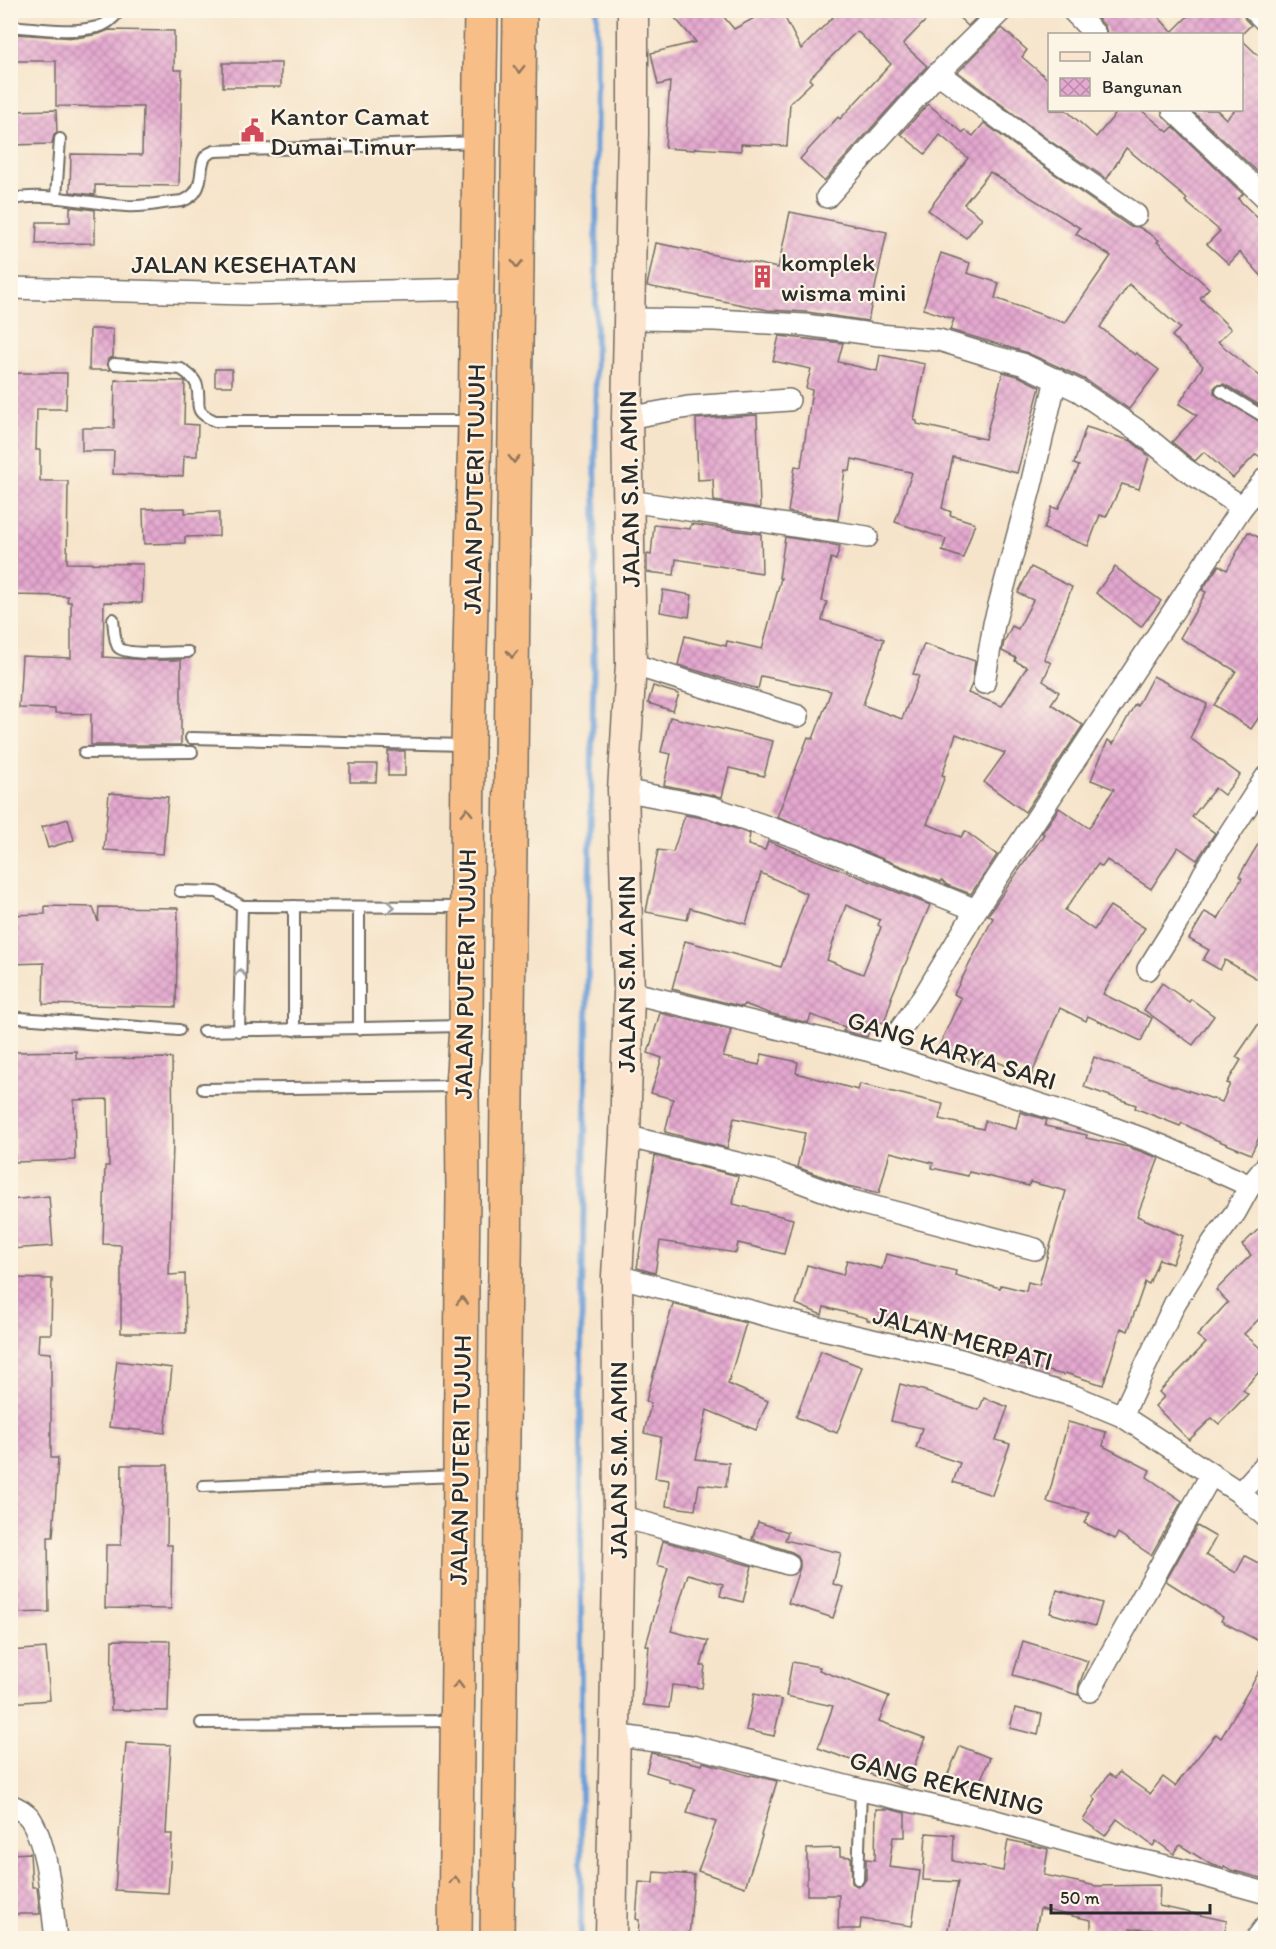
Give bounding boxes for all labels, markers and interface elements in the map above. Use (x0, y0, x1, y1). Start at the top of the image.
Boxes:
legend (1048, 33, 1243, 111)
text: Jalan (1102, 46, 1144, 68)
one-way arrow (513, 64, 525, 73)
text: Bangunan (1102, 76, 1182, 98)
place label: Kantor Camat Dumai Timur (270, 100, 430, 162)
public building icon: Kantor Camat Dumai Timur (239, 118, 265, 144)
place label: komplek wisma mini (781, 246, 906, 308)
street label: JALAN KESEHATAN (131, 248, 357, 280)
one-way arrow (511, 259, 523, 268)
building icon: komplek wisma mini (750, 264, 776, 290)
street label: JALAN PUTERI TUJUH (456, 363, 492, 615)
street label: JALAN S.M. AMIN (611, 390, 647, 588)
one-way arrow (508, 454, 521, 463)
one-way arrow (506, 649, 518, 658)
one-way arrow (461, 808, 473, 817)
street label: JALAN PUTERI TUJUH (447, 848, 483, 1100)
street label: JALAN S.M. AMIN (610, 875, 642, 1073)
one-way arrow (387, 901, 396, 913)
one-way arrow (234, 968, 246, 977)
street label: GANG KARYA SARI (844, 1003, 1060, 1097)
one-way arrow (456, 1297, 468, 1306)
street label: JALAN MERPATI (870, 1299, 1056, 1377)
street label: JALAN PUTERI TUJUH (442, 1334, 478, 1586)
street label: JALAN S.M. AMIN (602, 1361, 634, 1559)
one-way arrow (451, 1681, 464, 1690)
street label: GANG REKENING (846, 1743, 1048, 1823)
one-way arrow (449, 1876, 461, 1885)
scale bar (1051, 1877, 1210, 1915)
text: 50 m (1060, 1887, 1100, 1909)

